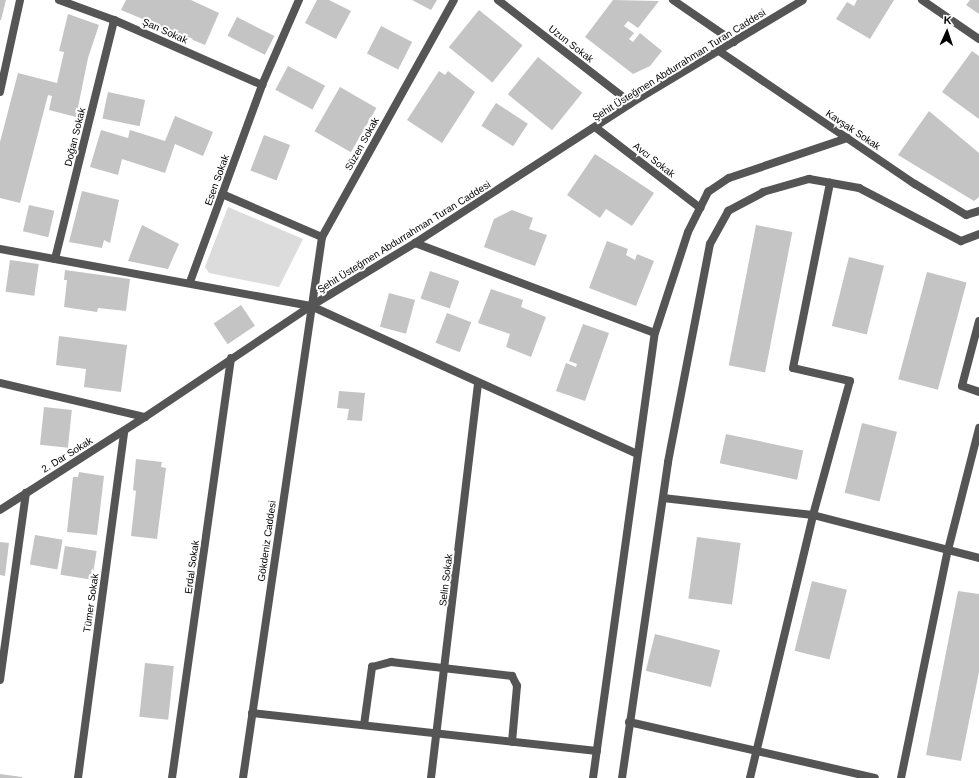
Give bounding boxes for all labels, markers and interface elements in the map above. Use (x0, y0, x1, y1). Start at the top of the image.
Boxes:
street label: Şehit Üsteğmen Abdurrahman Turan Caddesi (590, 6, 768, 124)
north arrow (927, 12, 967, 52)
text: K (943, 14, 952, 26)
street label: Şan Sokak (140, 16, 190, 46)
street label: Uzun Sokak (546, 23, 596, 65)
street label: Doğan Sokak (62, 106, 88, 168)
street label: Kavşak Sokak (823, 107, 883, 153)
street label: Süzen Sokak (342, 115, 382, 173)
street label: Avcı Sokak (631, 140, 677, 180)
street label: Esen Sokak (202, 153, 232, 207)
street label: Şehit Üsteğmen Abdurrahman Turan Caddesi (315, 178, 493, 296)
street label: 2. Dar Sokak (39, 435, 95, 475)
street label: Gökdeniz Caddesi (255, 500, 279, 582)
street label: Erdal Sokak (182, 539, 202, 595)
street label: Selin Sokak (437, 553, 455, 607)
street label: Tümer Sokak (81, 573, 101, 633)

